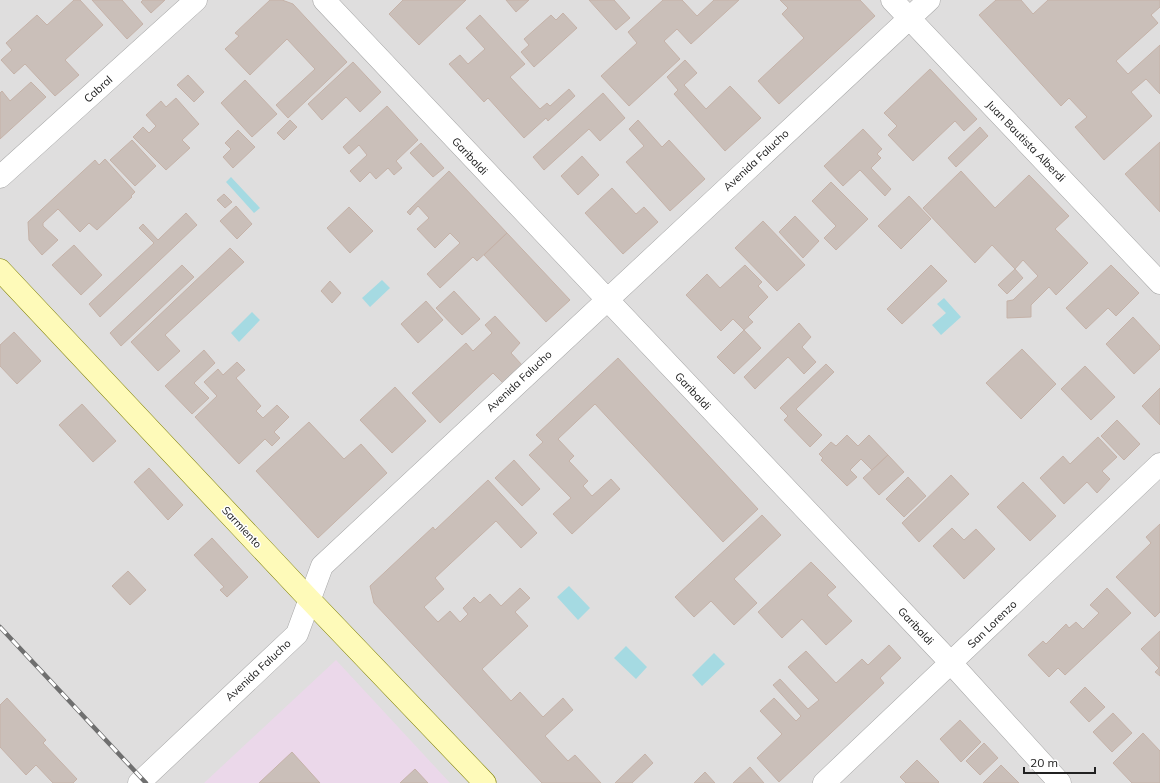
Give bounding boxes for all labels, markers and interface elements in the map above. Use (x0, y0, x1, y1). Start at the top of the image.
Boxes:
street label: Cabral (81, 73, 115, 105)
street label: Juan Bautista Alberdi (983, 97, 1069, 185)
street label: Avenida Falucho (720, 126, 792, 194)
street label: Garibaldi (449, 134, 491, 178)
street label: Avenida Falucho (483, 347, 555, 415)
street label: Garibaldi (672, 369, 714, 413)
street label: Sarmiento (219, 503, 265, 551)
street label: San Lorenzo (964, 597, 1020, 651)
street label: Garibaldi (895, 604, 937, 648)
street label: Avenida Falucho (222, 636, 294, 704)
scale bar (1024, 749, 1095, 775)
text: 20 m (1030, 755, 1058, 770)

